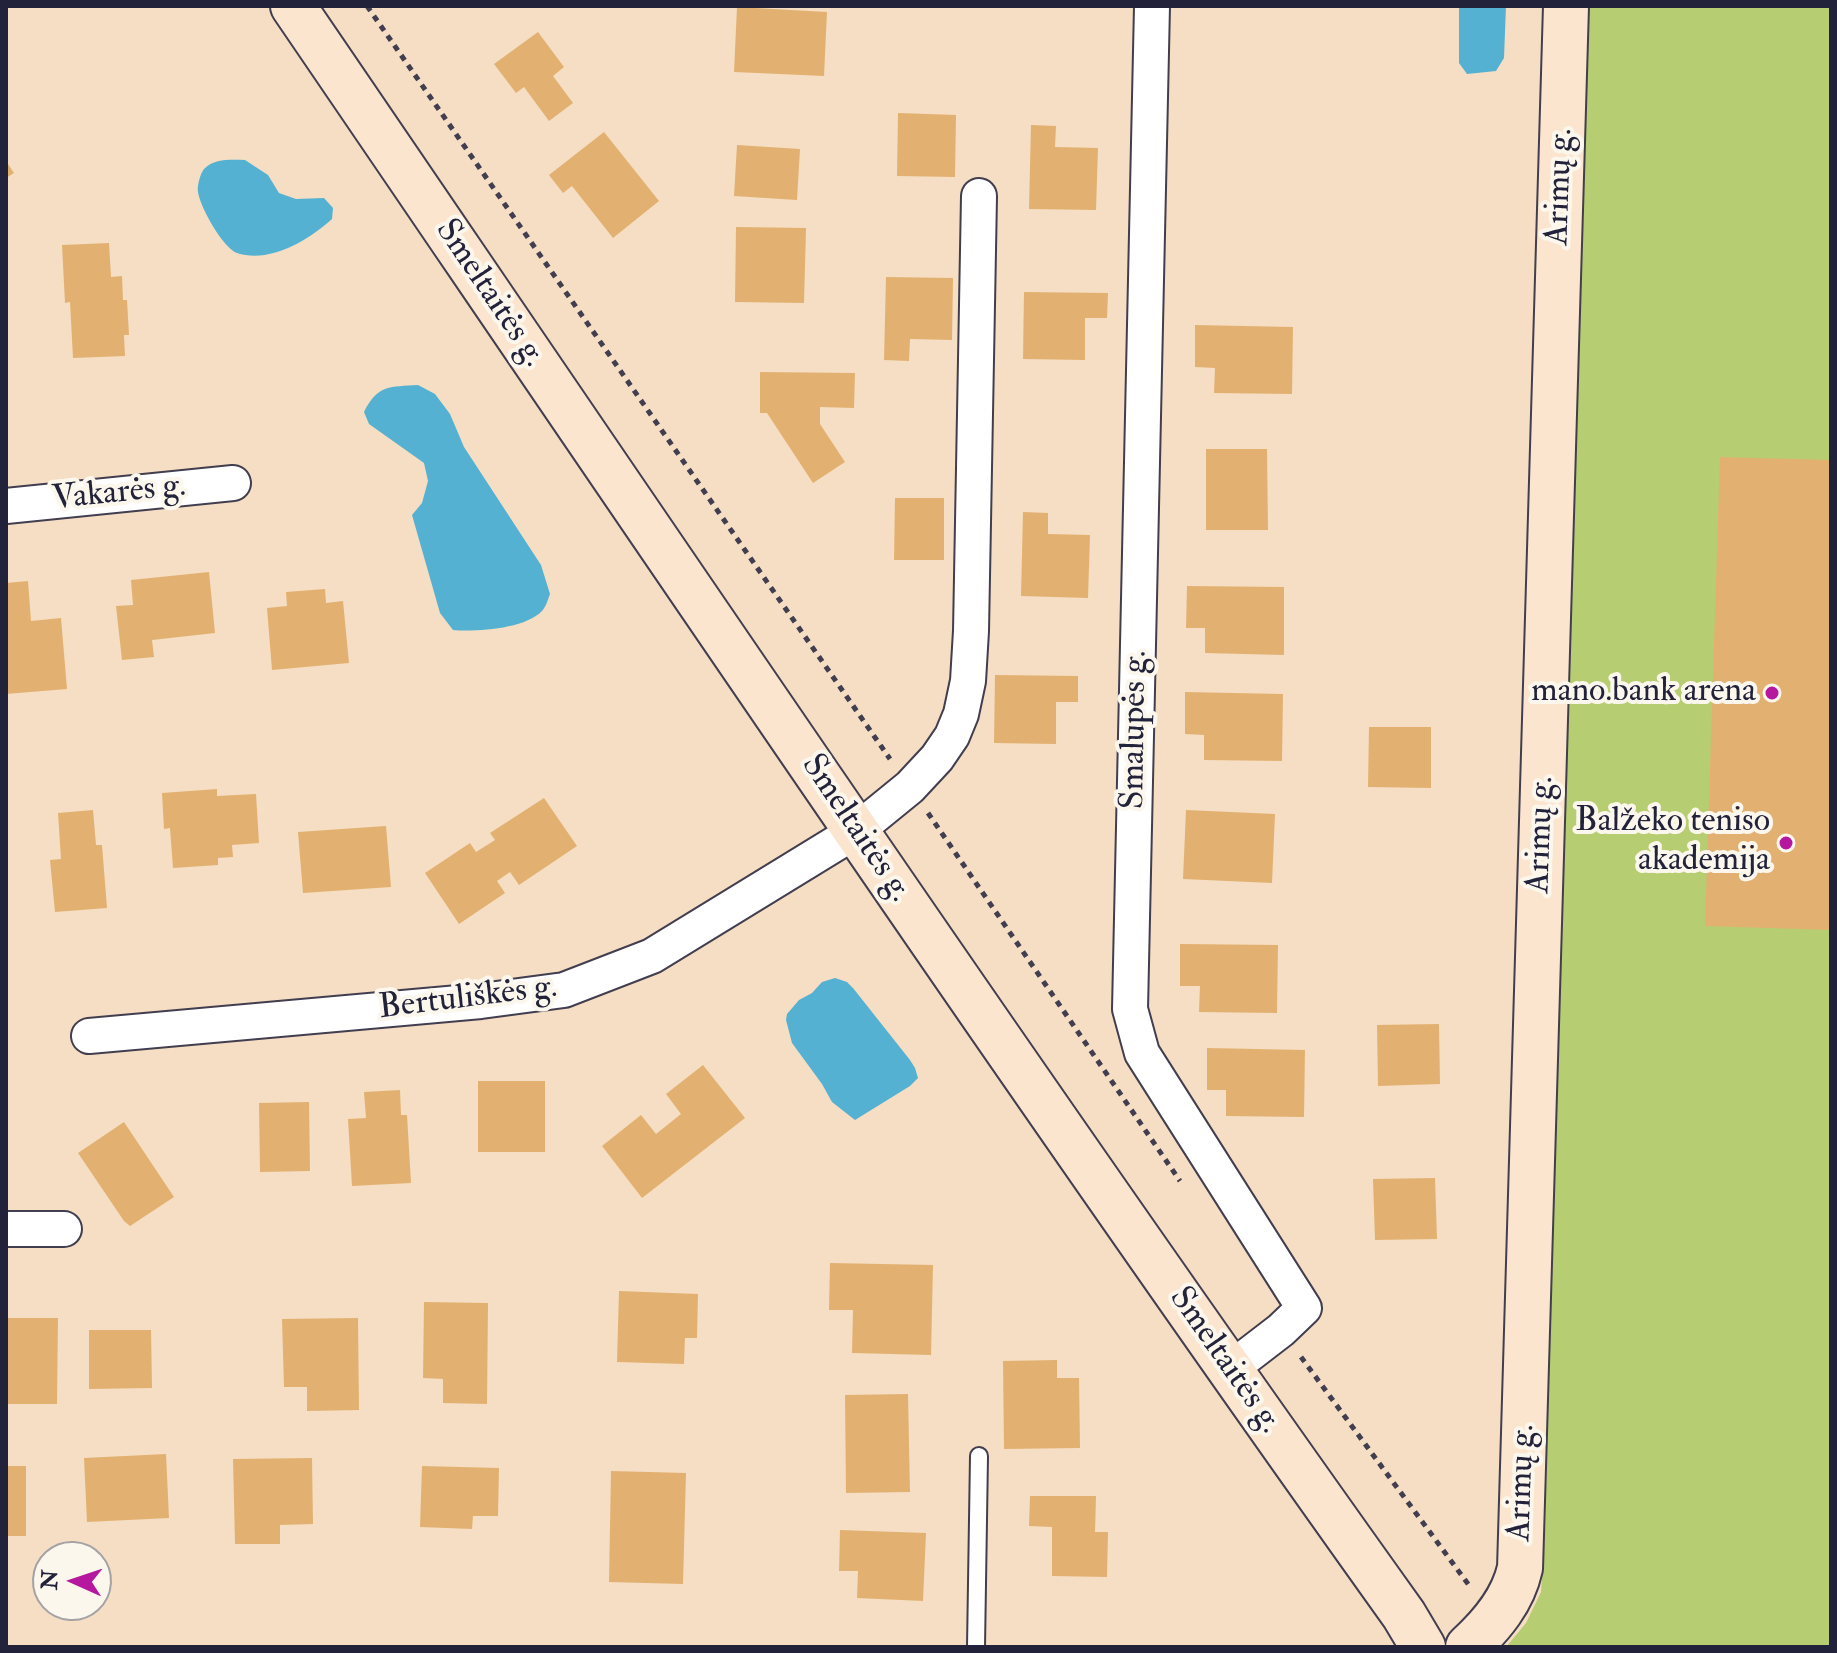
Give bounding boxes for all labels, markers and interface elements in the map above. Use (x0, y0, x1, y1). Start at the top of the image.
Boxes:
street label: Arimų g. (1539, 128, 1583, 246)
street label: Smeltaitės g. (425, 213, 553, 375)
street label: Vakarės g. (50, 467, 188, 521)
street label: Smalupės g. (1114, 650, 1158, 810)
place label: mano.bank arena (1531, 673, 1756, 713)
marker: mano.bank arena (1763, 684, 1781, 702)
street label: Smeltaitės g. (791, 748, 919, 910)
street label: Arimų g. (1520, 776, 1564, 894)
place label: Balžeko teniso akademija (1575, 803, 1770, 882)
marker: Balžeko teniso akademija (1777, 834, 1795, 852)
street label: Bertuliškės g. (377, 968, 559, 1030)
street label: Smeltaitės g. (1159, 1280, 1289, 1442)
street label: Arimų g. (1501, 1424, 1545, 1542)
north arrow (32, 1541, 112, 1621)
text: N (36, 1569, 65, 1590)

